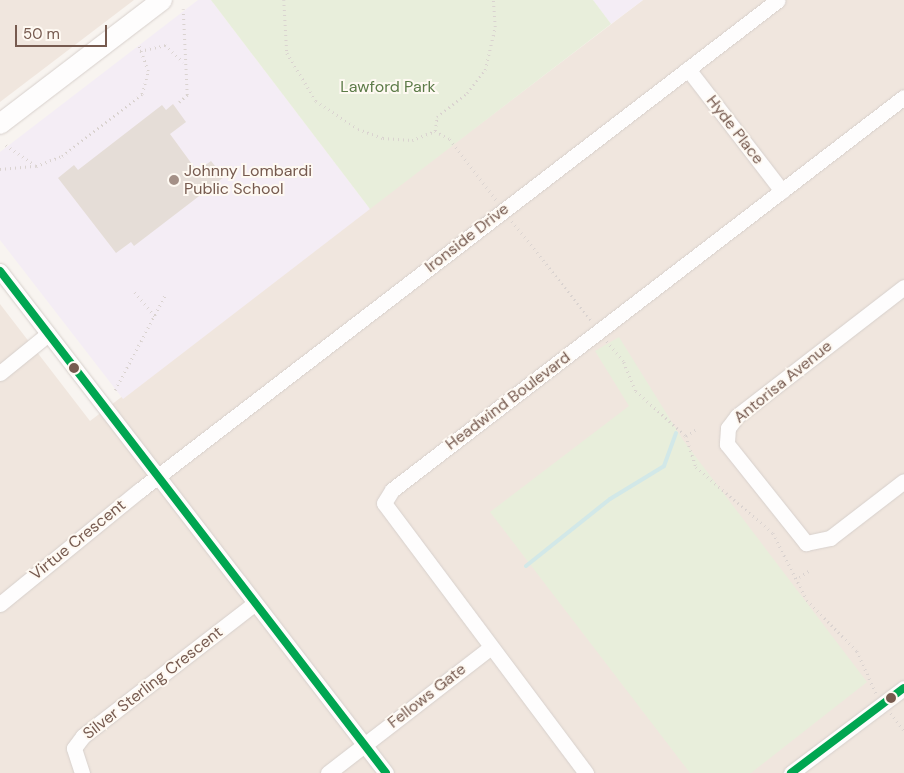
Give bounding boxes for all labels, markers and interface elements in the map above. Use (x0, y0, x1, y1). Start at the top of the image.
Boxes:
scale bar (18, 15, 110, 47)
text: 50 m (23, 24, 60, 44)
park label: Lawford Park (340, 77, 436, 97)
street label: Hyde Place (702, 92, 768, 168)
place label: Johnny Lombardi Public School (184, 161, 312, 199)
marker: Johnny Lombardi Public School (168, 174, 180, 186)
street label: Ironside Drive (421, 199, 513, 277)
street label: Antorisa Avenue (730, 337, 836, 427)
street label: Headwind Boulevard (442, 348, 574, 454)
unlabelled marker (69, 363, 79, 373)
street label: Virtue Crescent (26, 496, 130, 584)
street label: Silver Sterling Crescent (79, 622, 227, 744)
street label: Fellows Gate (384, 660, 470, 732)
unlabelled marker (886, 693, 896, 703)

